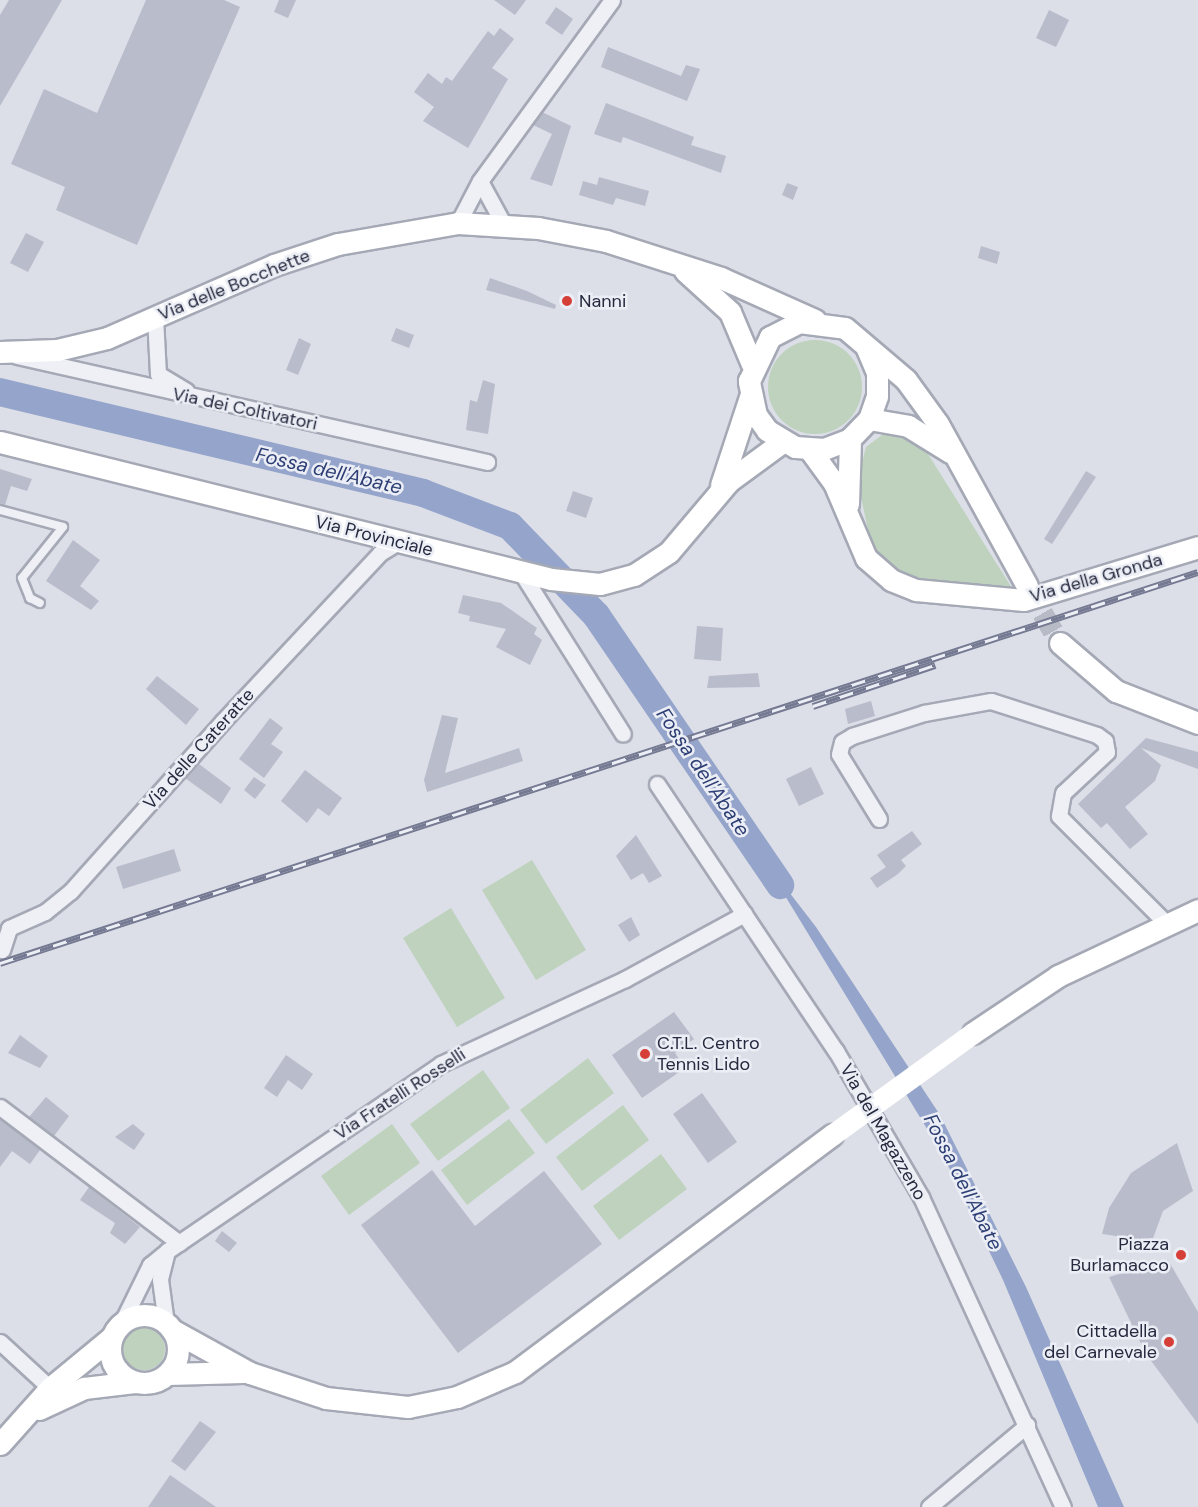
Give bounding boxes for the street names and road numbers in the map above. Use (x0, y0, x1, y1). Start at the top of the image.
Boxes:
street label: Via delle Bocchette (155, 245, 313, 325)
street label: Via dei Coltivatori (171, 383, 319, 435)
street label: Via Provinciale (313, 511, 435, 561)
street label: Via della Gronda (1027, 549, 1165, 607)
street label: Via delle Cateratte (139, 684, 259, 814)
street label: Via Fratelli Rosselli (330, 1043, 470, 1145)
street label: Via del Magazzeno (835, 1060, 931, 1204)

